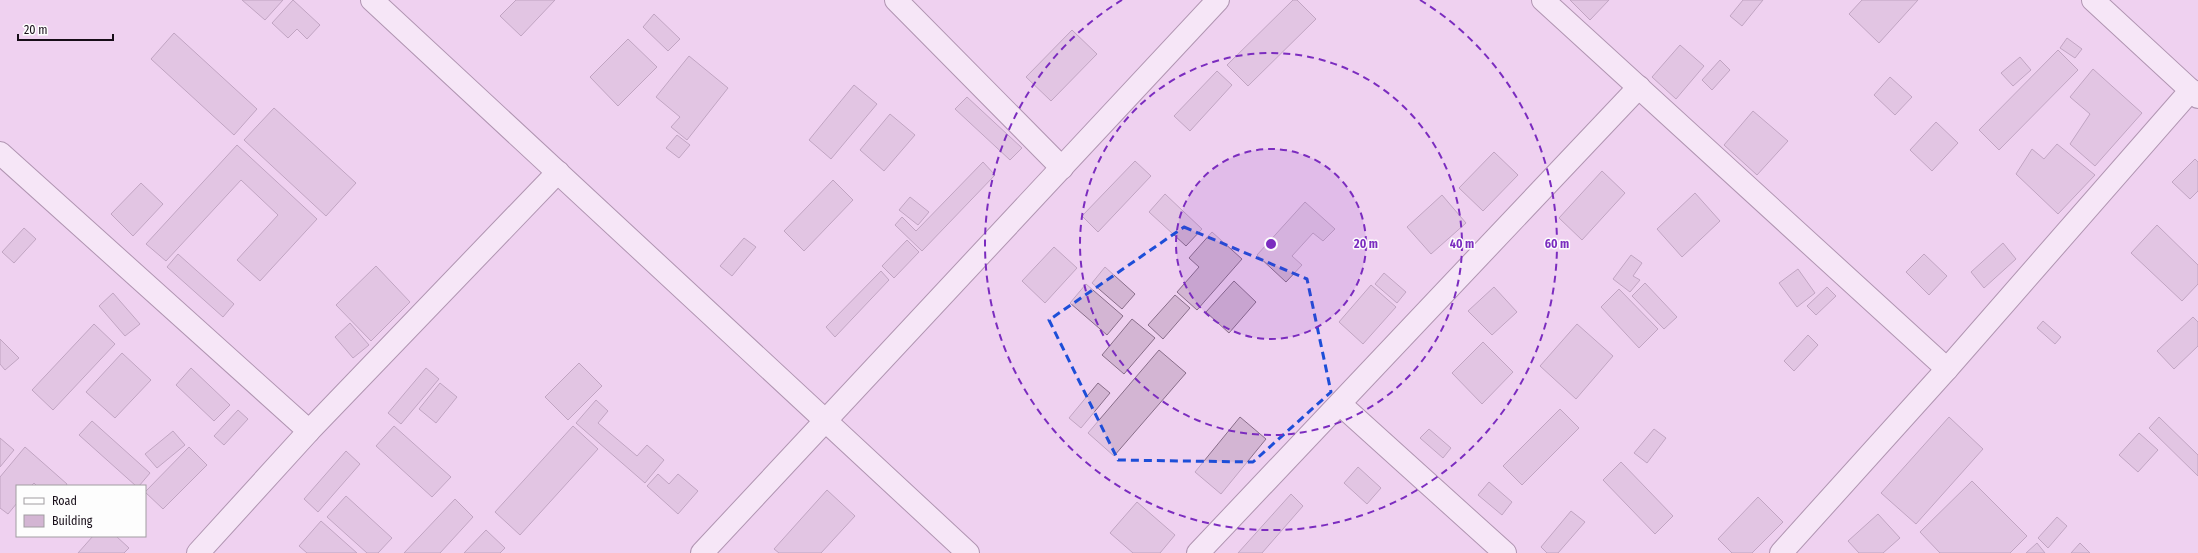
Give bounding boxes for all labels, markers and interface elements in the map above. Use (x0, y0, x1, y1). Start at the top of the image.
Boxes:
scale bar (18, 16, 113, 42)
text: 20 m (24, 23, 48, 37)
centre of rings (1264, 237, 1278, 251)
text: 20 m (1353, 237, 1378, 251)
text: 40 m (1450, 237, 1474, 251)
text: 60 m (1545, 237, 1569, 251)
legend (16, 485, 146, 537)
text: Road (52, 494, 77, 508)
text: Building (52, 514, 93, 528)

